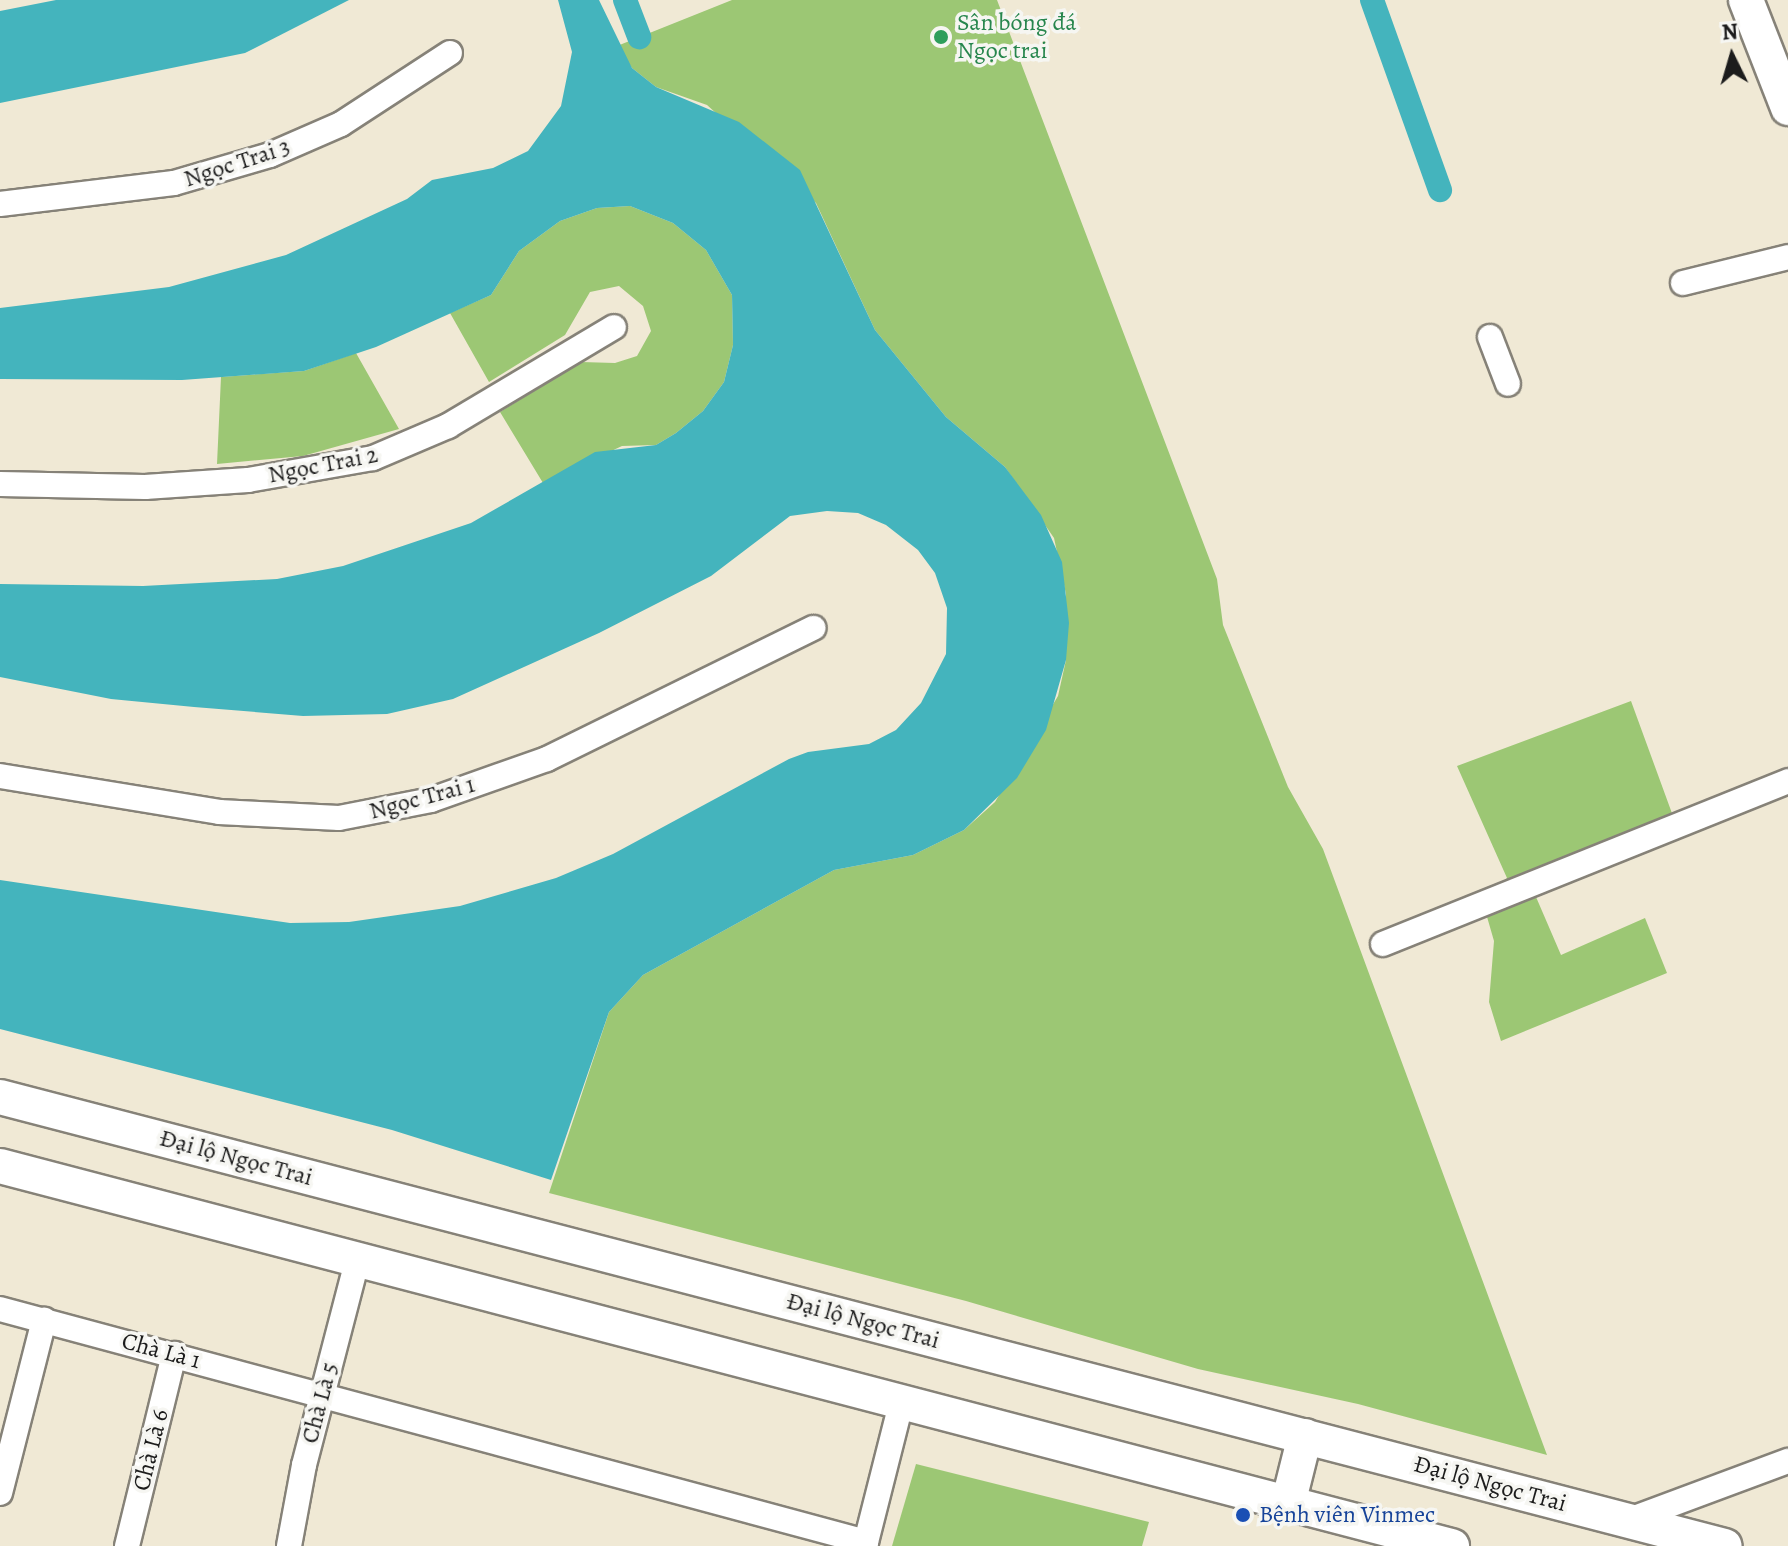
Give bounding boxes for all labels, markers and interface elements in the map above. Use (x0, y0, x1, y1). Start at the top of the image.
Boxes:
place label: Sân bóng đá Ngọc trai (957, 9, 1076, 65)
north arrow (1692, 16, 1772, 96)
text: N (1721, 16, 1739, 48)
marker: Sân bóng đá Ngọc trai (932, 28, 950, 46)
street label: Ngọc Trai 3 (180, 132, 294, 194)
street label: Ngọc Trai 2 (266, 440, 380, 490)
street label: Ngọc Trai 1 (366, 770, 478, 826)
street label: Đại lộ Ngọc Trai (156, 1124, 316, 1192)
street label: Đại lộ Ngọc Trai (783, 1287, 943, 1355)
street label: Chà Là 1 (119, 1327, 203, 1375)
street label: Chà Là 5 (295, 1360, 345, 1446)
street label: Chà Là 6 (127, 1406, 175, 1494)
street label: Đại lộ Ngọc Trai (1410, 1450, 1570, 1518)
place label: Bệnh viên Vinmec (1259, 1501, 1435, 1529)
marker: Bệnh viên Vinmec (1234, 1506, 1252, 1524)

